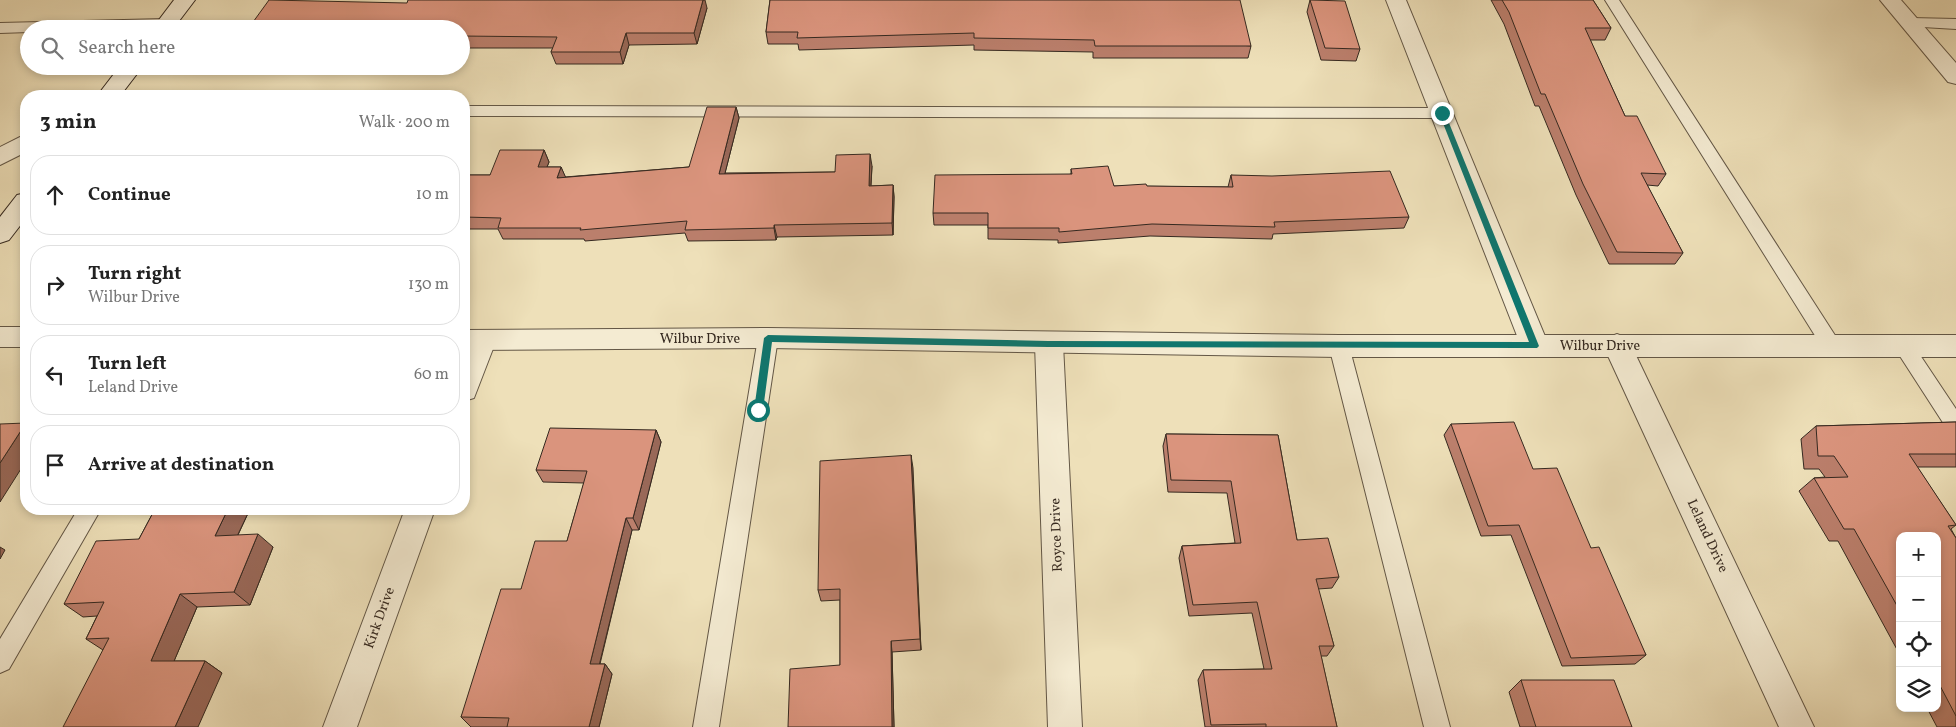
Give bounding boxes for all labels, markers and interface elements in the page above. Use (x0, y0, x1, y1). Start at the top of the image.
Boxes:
search box (20, 20, 470, 75)
icon: search (38, 34, 66, 62)
text: Search here (78, 35, 175, 61)
route end (1431, 102, 1454, 125)
text: 3 min (40, 108, 96, 137)
text: Walk · 200 m (359, 112, 450, 134)
icon: ahead (41, 181, 69, 209)
text: Continue (88, 182, 171, 208)
text: 10 m (416, 184, 449, 206)
text: Turn right (88, 261, 181, 287)
icon: right (41, 271, 69, 299)
text: 130 m (408, 274, 449, 296)
text: Wilbur Drive (88, 287, 180, 309)
street label: Wilbur Drive (660, 330, 741, 349)
street label: Wilbur Drive (1560, 337, 1641, 356)
text: Turn left (88, 351, 167, 377)
icon: left (41, 361, 69, 389)
text: 60 m (414, 364, 449, 386)
text: Leland Drive (88, 377, 178, 399)
route start (747, 399, 770, 422)
icon: arrive (41, 451, 69, 479)
text: Arrive at destination (88, 452, 274, 478)
street label: Leland Drive (1682, 496, 1732, 576)
street label: Royce Drive (1046, 497, 1068, 572)
map controls (1896, 532, 1941, 712)
button: + (1896, 532, 1941, 577)
button: − (1896, 577, 1941, 622)
street label: Kirk Drive (360, 584, 400, 651)
button: locate (1896, 622, 1941, 667)
button: layers (1896, 667, 1941, 712)

